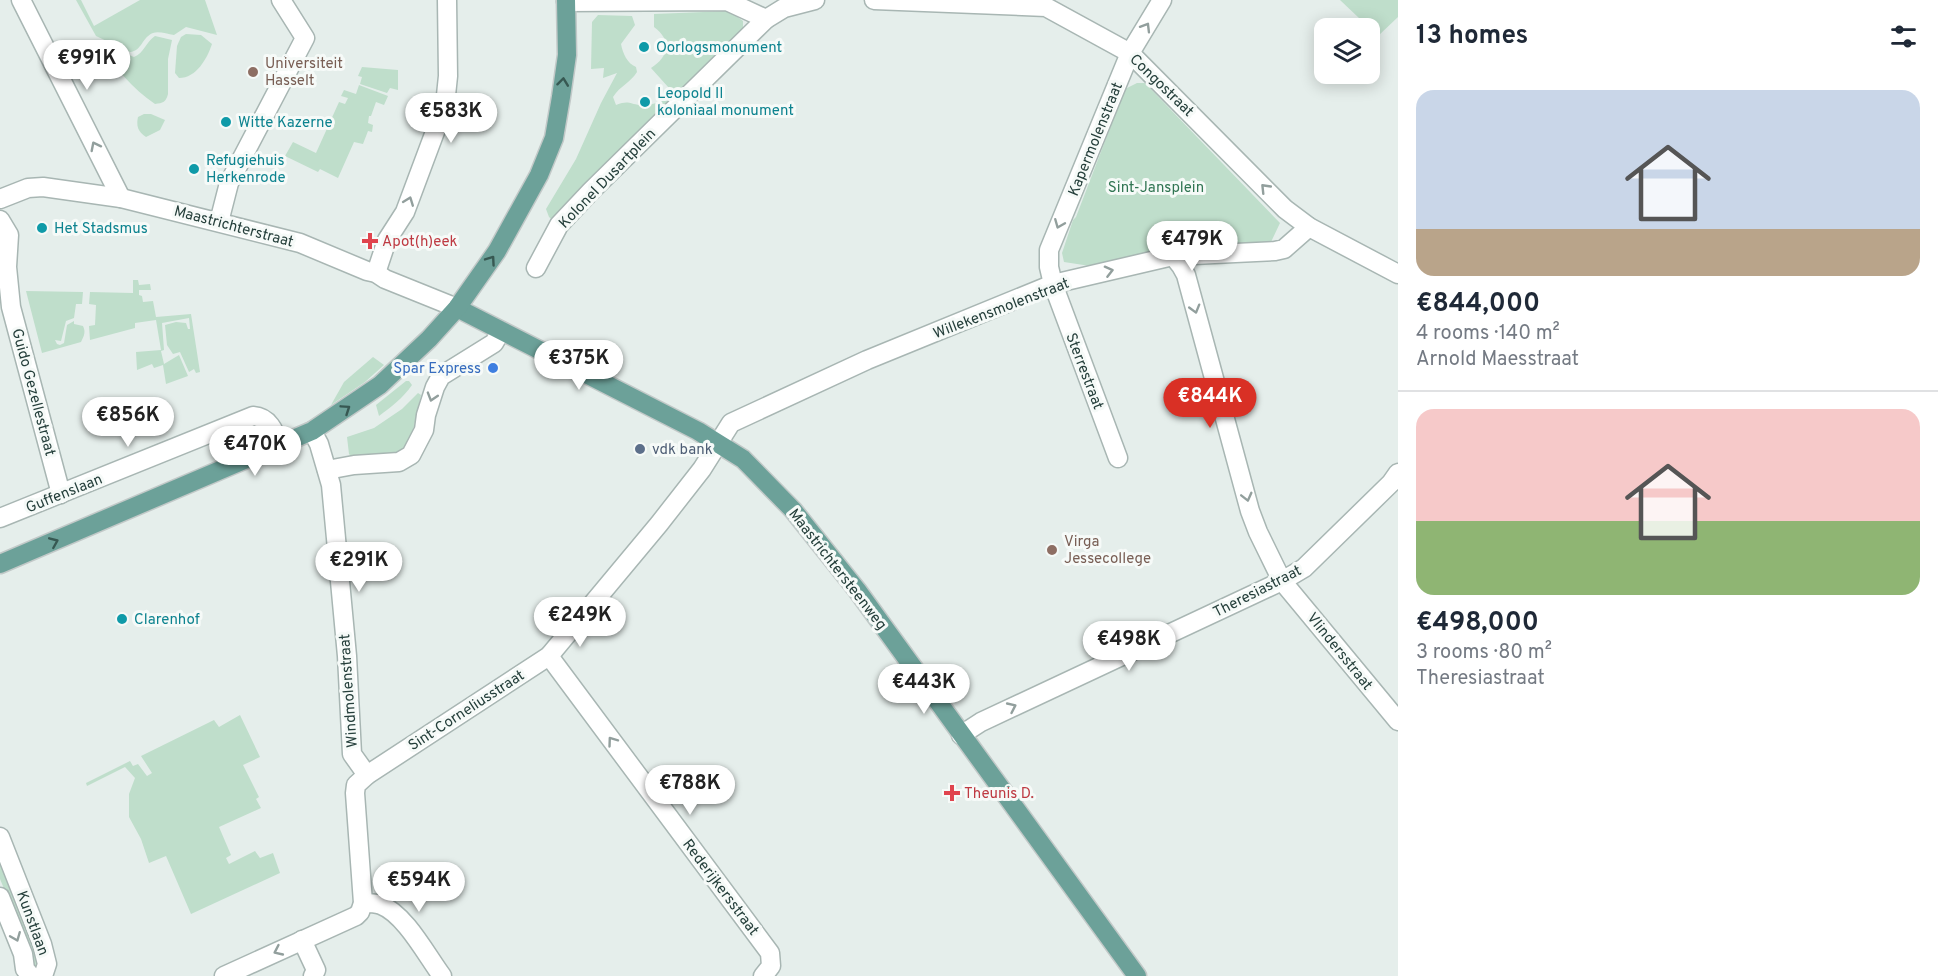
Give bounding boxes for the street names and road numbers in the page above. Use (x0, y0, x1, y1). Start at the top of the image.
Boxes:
street label: Congostraat (1125, 51, 1197, 121)
street label: Kapermolenstraat (1065, 80, 1128, 199)
street label: Kolonel Dusartplein (555, 125, 661, 233)
street label: Maastrichterstraat (172, 202, 295, 253)
street label: Willekensmolenstraat (931, 275, 1072, 344)
street label: Guido Gezellestraat (6, 327, 59, 458)
street label: Sterrestraat (1060, 331, 1107, 413)
street label: Guffenslaan (23, 470, 106, 518)
street label: Maastrichtersteenweg (784, 505, 890, 634)
street label: Theresiastraat (1210, 562, 1305, 623)
street label: Vlindersstraat (1302, 609, 1376, 695)
street label: Windmolenstraat (336, 633, 363, 749)
street label: Sint-Corneliusstraat (405, 667, 528, 756)
street label: Rederijkersstraat (677, 836, 762, 940)
street label: Kunstlaan (11, 889, 52, 958)

